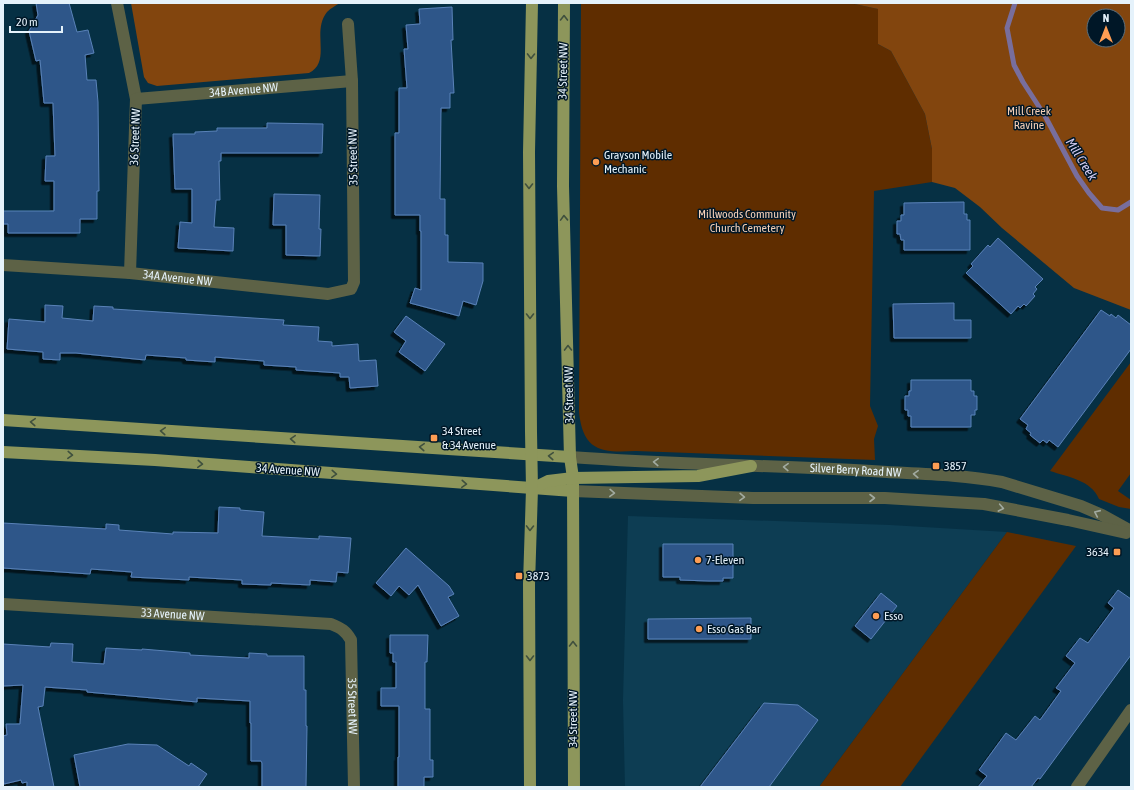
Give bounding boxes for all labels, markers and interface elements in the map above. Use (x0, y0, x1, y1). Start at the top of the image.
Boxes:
scale bar (10, 8, 62, 34)
north arrow (1086, 8, 1126, 48)
text: N (1103, 12, 1109, 24)
text: 20 m (16, 15, 38, 29)
one-way arrow (560, 15, 568, 21)
street label: 34 Street NW (556, 42, 570, 99)
one-way arrow (527, 53, 535, 59)
street label: 34B Avenue NW (208, 80, 279, 100)
park label: Mill Creek Ravine (1007, 104, 1052, 132)
street label: 36 Street NW (127, 108, 143, 166)
street label: 35 Street NW (346, 128, 360, 185)
water label: Mill Creek (1063, 135, 1101, 183)
place label: Grayson Mobile Mechanic (604, 148, 672, 176)
marker: Grayson Mobile Mechanic (591, 157, 601, 167)
one-way arrow (525, 183, 533, 189)
park label: Millwoods Community Church Cemetery (698, 207, 796, 235)
one-way arrow (560, 215, 569, 221)
street label: 34A Avenue NW (142, 267, 213, 289)
one-way arrow (526, 313, 534, 319)
one-way arrow (564, 345, 572, 351)
street label: 34 Street NW (562, 366, 576, 423)
one-way arrow (30, 418, 36, 427)
place label: 34 Street & 34 Avenue (442, 424, 496, 452)
one-way arrow (160, 426, 166, 435)
marker: 34 Street & 34 Avenue (429, 433, 439, 443)
one-way arrow (290, 435, 296, 443)
one-way arrow (419, 443, 425, 452)
one-way arrow (67, 451, 73, 460)
one-way arrow (548, 451, 554, 460)
one-way arrow (653, 457, 659, 466)
one-way arrow (197, 459, 203, 468)
place label: 3857 (944, 459, 967, 473)
street label: 34 Avenue NW (256, 461, 320, 479)
street label: Silver Berry Road NW (810, 461, 902, 480)
marker: 3857 (931, 461, 941, 471)
one-way arrow (783, 463, 789, 471)
one-way arrow (331, 469, 337, 478)
one-way arrow (913, 469, 919, 478)
one-way arrow (461, 479, 467, 488)
one-way arrow (609, 489, 615, 497)
one-way arrow (739, 493, 745, 502)
one-way arrow (869, 494, 875, 502)
one-way arrow (998, 503, 1004, 511)
one-way arrow (1093, 510, 1101, 518)
one-way arrow (526, 525, 535, 531)
place label: 3634 (1086, 545, 1109, 559)
marker: 3634 (1112, 547, 1122, 557)
place label: 7-Eleven (706, 553, 744, 567)
marker: 7-Eleven (693, 555, 703, 565)
place label: 3873 (527, 569, 550, 583)
marker: 3873 (514, 571, 524, 581)
street label: 33 Avenue NW (140, 605, 205, 623)
place label: Esso (884, 609, 904, 623)
marker: Esso (871, 611, 881, 621)
place label: Esso Gas Bar (707, 622, 761, 636)
marker: Esso Gas Bar (694, 624, 704, 634)
one-way arrow (569, 641, 577, 647)
one-way arrow (526, 655, 534, 661)
street label: 35 Street NW (345, 678, 360, 735)
street label: 34 Street NW (566, 690, 580, 747)

